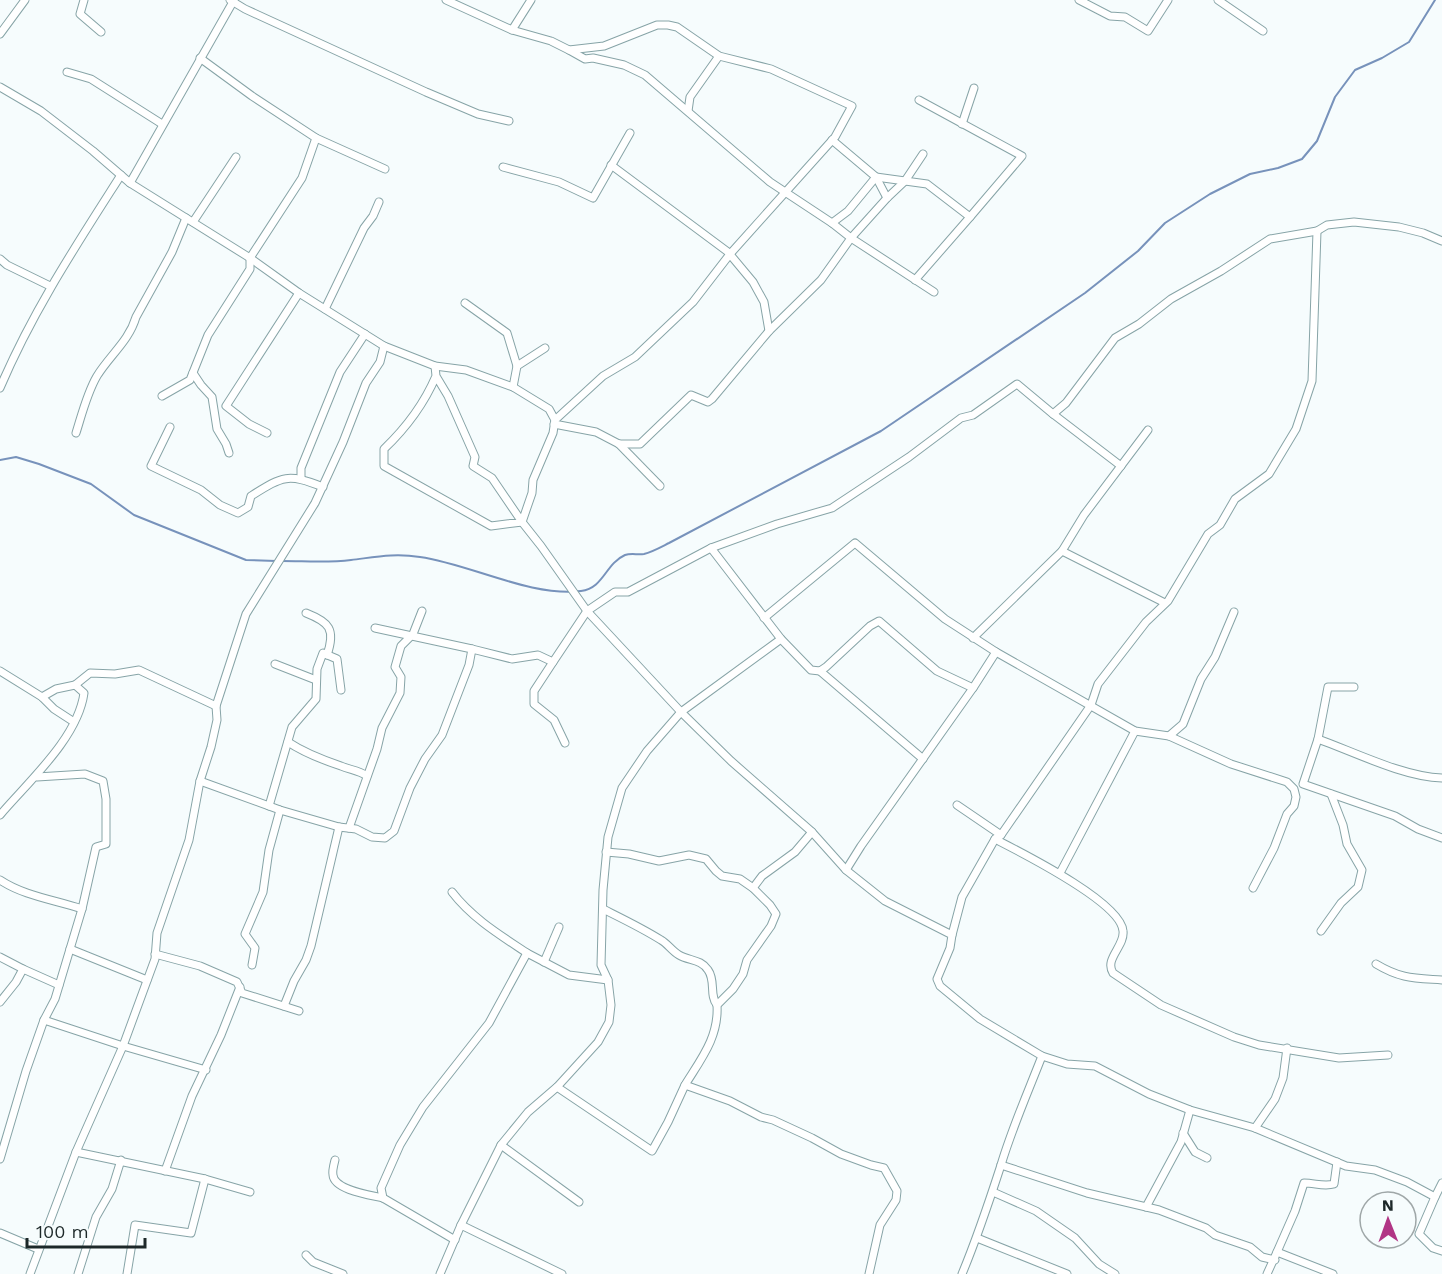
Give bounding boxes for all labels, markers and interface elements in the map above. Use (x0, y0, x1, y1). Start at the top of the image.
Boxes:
north arrow (1358, 1190, 1418, 1250)
text: N (1382, 1196, 1394, 1215)
scale bar (27, 1211, 146, 1249)
text: 100 m (36, 1221, 89, 1242)

